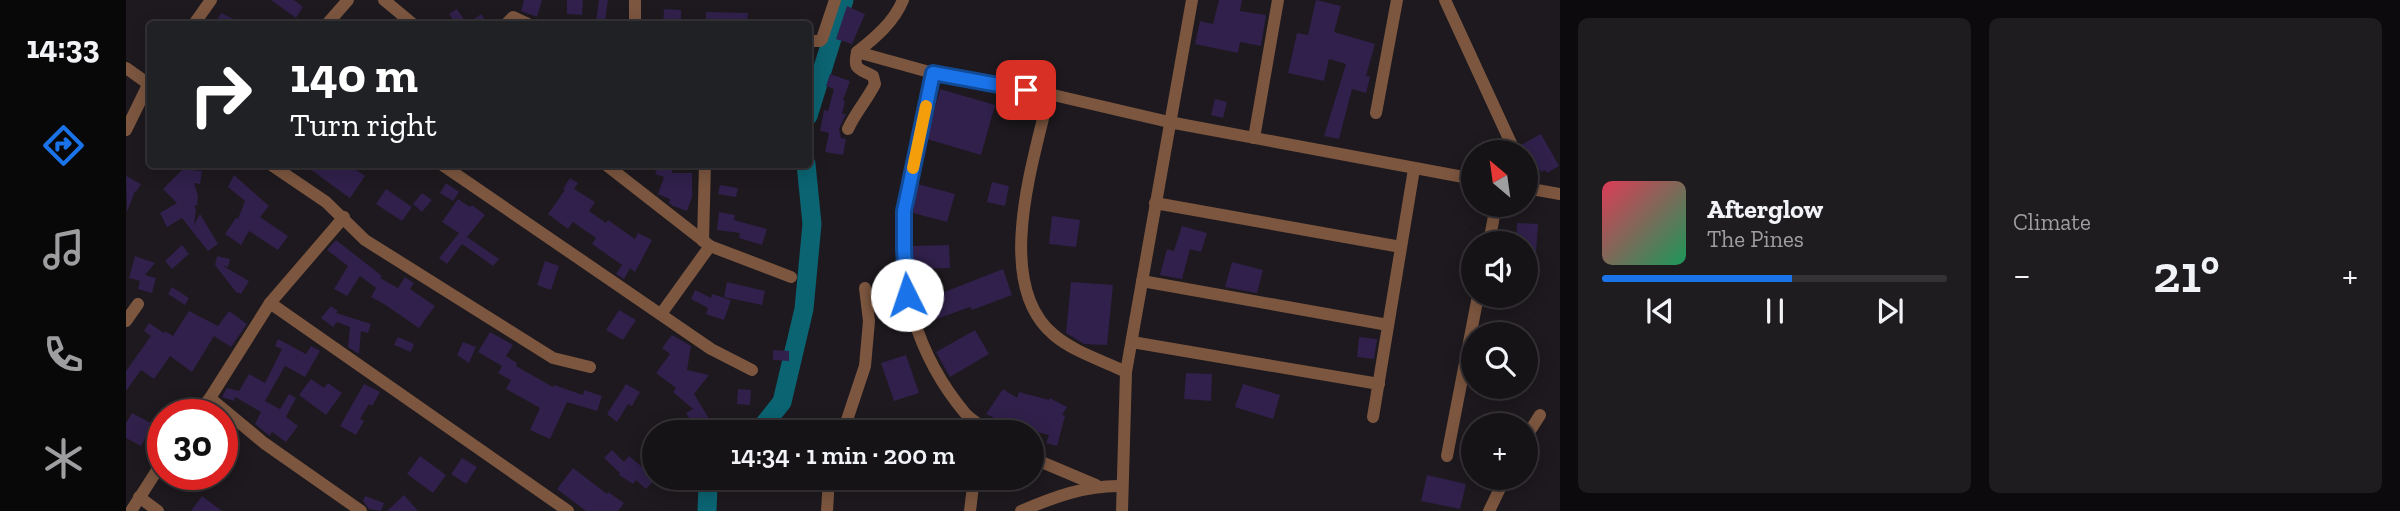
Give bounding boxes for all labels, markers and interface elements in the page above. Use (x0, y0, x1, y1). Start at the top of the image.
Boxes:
text: 14:33 (26, 28, 100, 66)
text: 140 m (290, 46, 418, 105)
icon: right (175, 49, 266, 140)
pin (996, 60, 1056, 120)
icon: arrive (1007, 71, 1045, 109)
text: Turn right (290, 106, 437, 144)
icon: directions (39, 121, 88, 170)
north arrow (1461, 140, 1538, 217)
map controls (1461, 140, 1538, 490)
text: Afterglow (1707, 193, 1823, 225)
text: Climate (2013, 208, 2091, 236)
icon: music (39, 225, 88, 274)
text: The Pines (1707, 225, 1804, 253)
button: sound (1461, 231, 1538, 308)
text: 21° (2153, 243, 2220, 305)
text: − (2013, 252, 2031, 298)
text: + (2342, 252, 2358, 298)
position arrow (870, 258, 944, 332)
icon: previous (1641, 292, 1679, 330)
icon: pause (1756, 292, 1794, 330)
icon: next (1871, 292, 1909, 330)
button: search (1461, 322, 1538, 399)
icon: phone (39, 330, 88, 379)
speed limit sign: 30 (147, 399, 238, 490)
button: + (1461, 413, 1538, 490)
icon: climate (39, 434, 88, 483)
text: 14:34 · 1 min · 200 m (731, 439, 955, 471)

